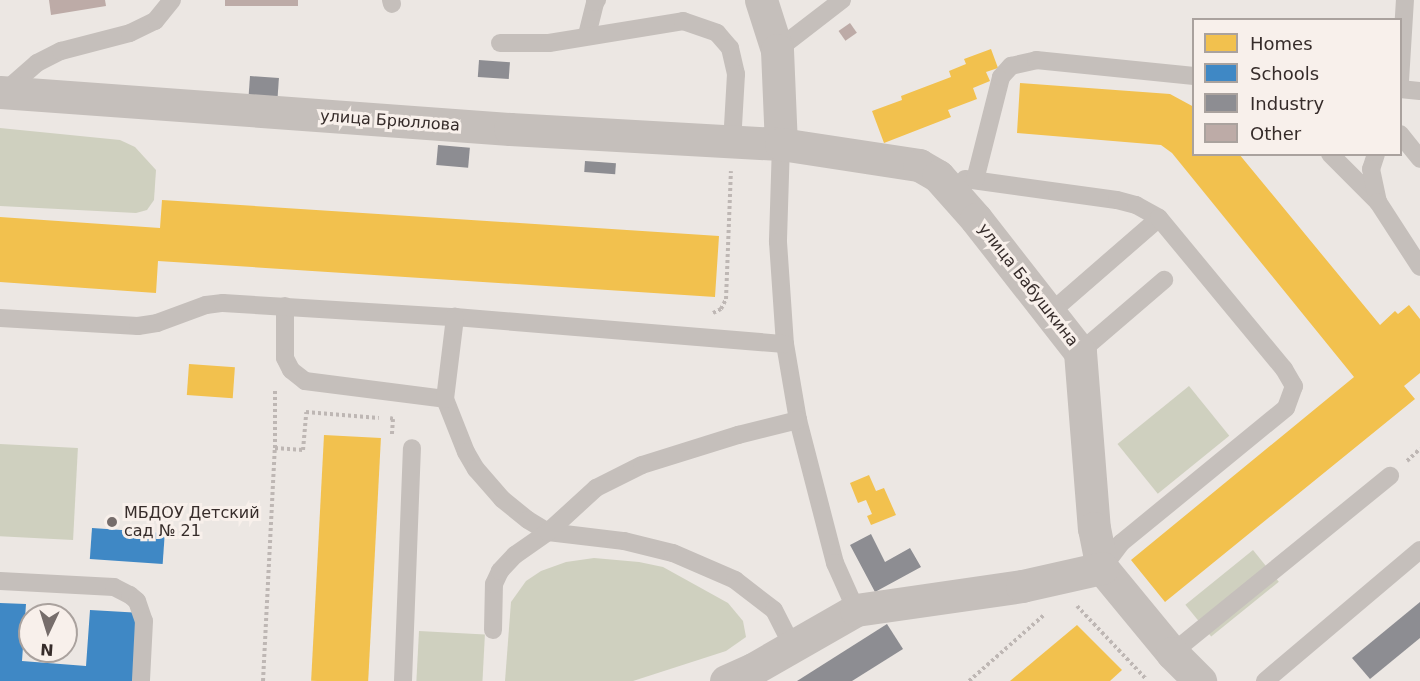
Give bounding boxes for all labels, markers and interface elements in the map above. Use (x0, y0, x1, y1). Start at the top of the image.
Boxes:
legend (1192, 18, 1402, 156)
text: Homes (1250, 33, 1313, 54)
text: Schools (1250, 63, 1319, 84)
text: Industry (1250, 93, 1324, 114)
street label: улица Брюллова (320, 107, 460, 135)
text: Other (1250, 123, 1301, 144)
street label: улица Бабушкина (974, 220, 1082, 350)
place label: МБДОУ Детский сад № 21 (124, 503, 260, 541)
marker: МБДОУ Детский сад № 21 (105, 515, 119, 529)
north arrow (18, 603, 78, 663)
text: N (40, 640, 54, 659)

